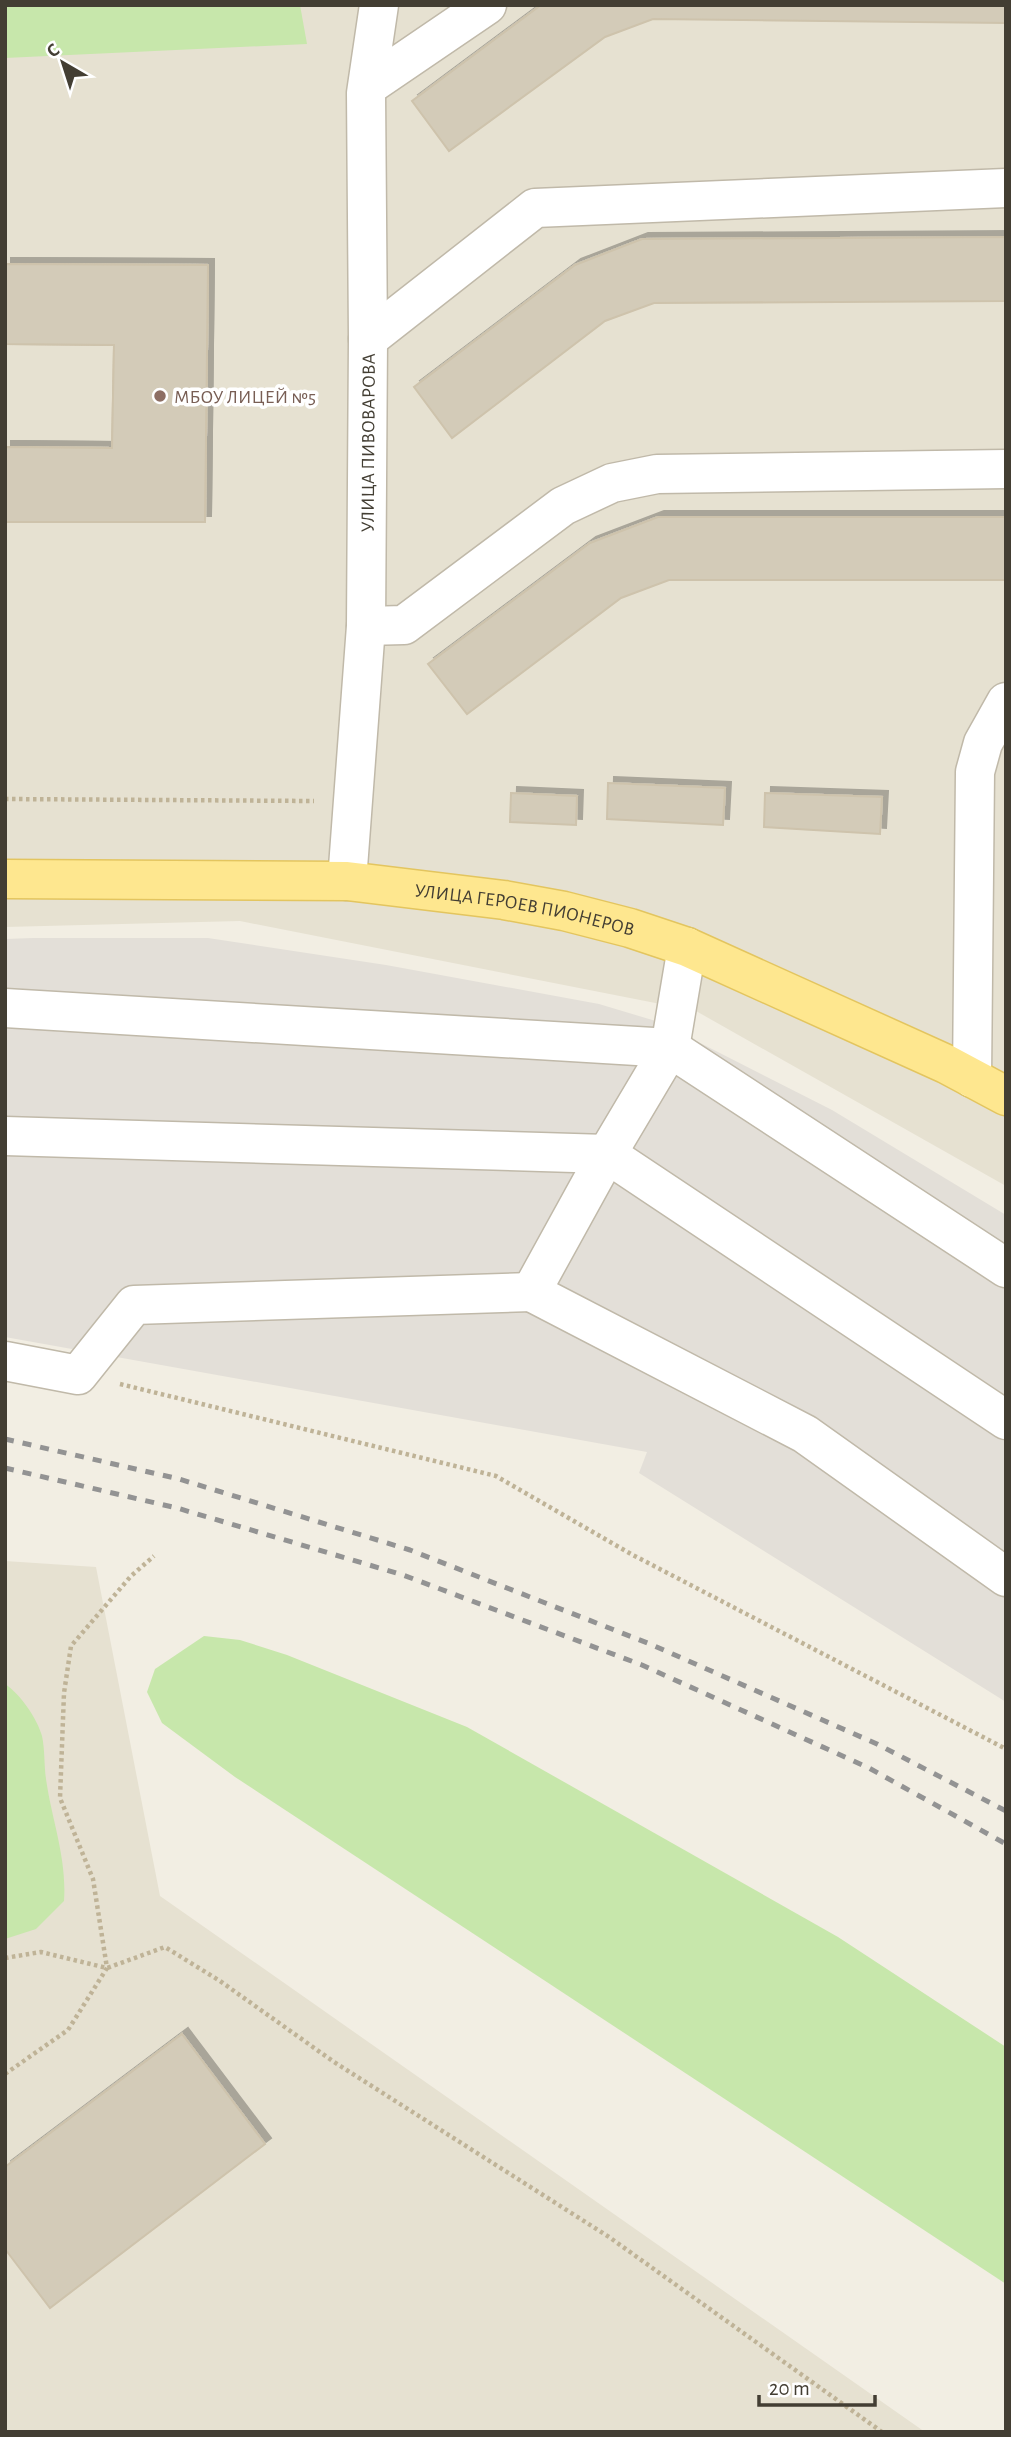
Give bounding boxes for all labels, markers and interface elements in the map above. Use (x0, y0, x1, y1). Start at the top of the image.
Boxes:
north arrow (28, 28, 98, 98)
text: С (43, 40, 63, 62)
street label: УЛИЦА ПИВОВАРОВА (359, 353, 379, 532)
place label: МБОУ ЛИЦЕЙ №5 (174, 387, 316, 407)
marker: МБОУ ЛИЦЕЙ №5 (152, 388, 168, 404)
street label: УЛИЦА ГЕРОЕВ ПИОНЕРОВ (413, 881, 636, 940)
scale bar (759, 2364, 874, 2408)
text: 20 m (769, 2378, 810, 2399)

